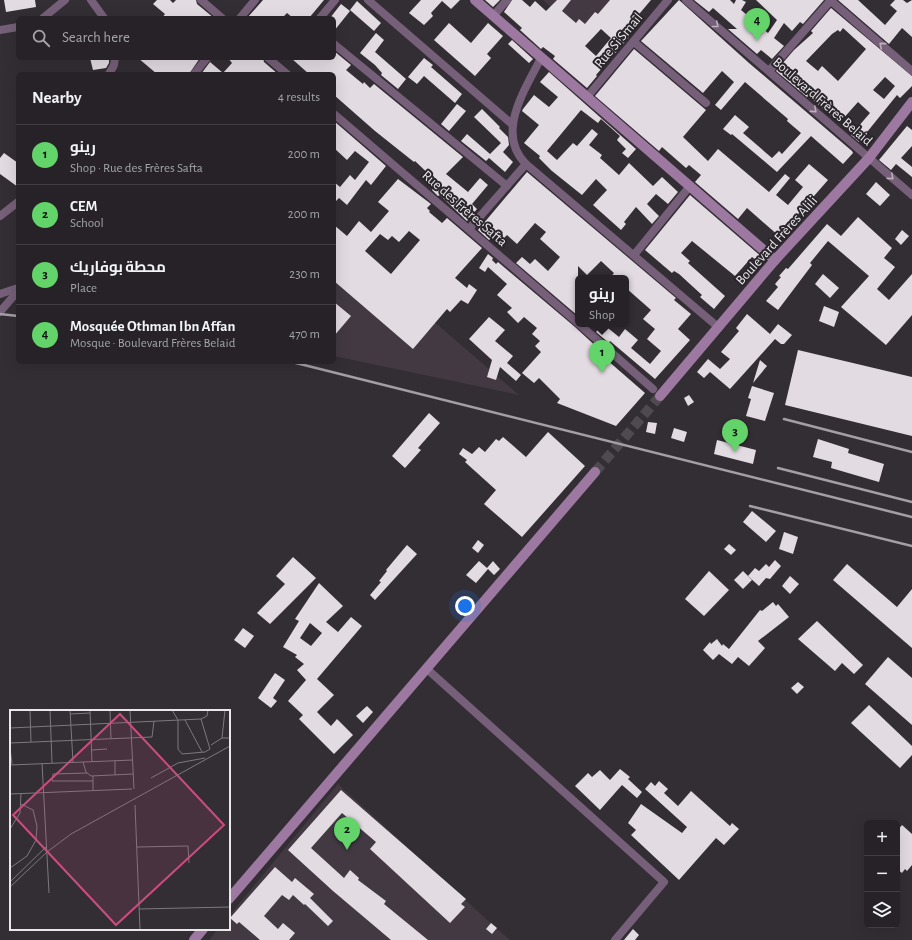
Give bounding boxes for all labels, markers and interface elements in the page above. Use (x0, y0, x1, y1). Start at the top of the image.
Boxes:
pin: 4 (744, 8, 770, 41)
street label: Rue Si Smaïl (592, 11, 646, 71)
search box (16, 16, 336, 60)
one-way arrow (712, 20, 719, 27)
icon: search (30, 27, 52, 49)
text: Search here (62, 30, 130, 45)
one-way arrow (880, 43, 887, 50)
street label: Boulevard Frères Belaid (770, 55, 875, 149)
text: Nearby (32, 89, 82, 106)
text: 4 results (278, 91, 320, 104)
one-way arrow (809, 106, 817, 113)
text: رينو (70, 140, 96, 155)
text: 1 (43, 148, 47, 161)
text: 200 m (288, 148, 320, 161)
text: Shop · Rue des Frères Safta (70, 162, 203, 175)
street label: Rue des Frères Safta (419, 168, 510, 250)
one-way arrow (886, 172, 893, 179)
street label: Boulevard Frères Alili (733, 194, 820, 288)
text: CEM (70, 199, 97, 214)
text: 2 (42, 208, 48, 221)
text: 200 m (288, 208, 320, 221)
text: School (70, 217, 104, 230)
text: محطة بوفاريك (70, 260, 166, 275)
text: 3 (42, 268, 48, 281)
text: 230 m (289, 268, 320, 281)
popup (575, 275, 629, 327)
text: Place (70, 282, 97, 295)
text: رينو (589, 287, 615, 302)
text: Shop (589, 309, 615, 322)
text: Mosquée Othman Ibn Affan (70, 319, 235, 334)
text: 4 (42, 328, 48, 341)
text: 470 m (289, 328, 320, 341)
text: Mosque · Boulevard Frères Belaid (70, 337, 235, 350)
pin: 1 (589, 340, 615, 373)
pin: 3 (722, 419, 748, 452)
your location (455, 596, 475, 616)
inset map (10, 710, 230, 930)
pin: 2 (334, 817, 360, 850)
map controls (864, 820, 900, 928)
button: + (864, 820, 900, 856)
button: − (864, 856, 900, 892)
button: layers (864, 892, 900, 928)

